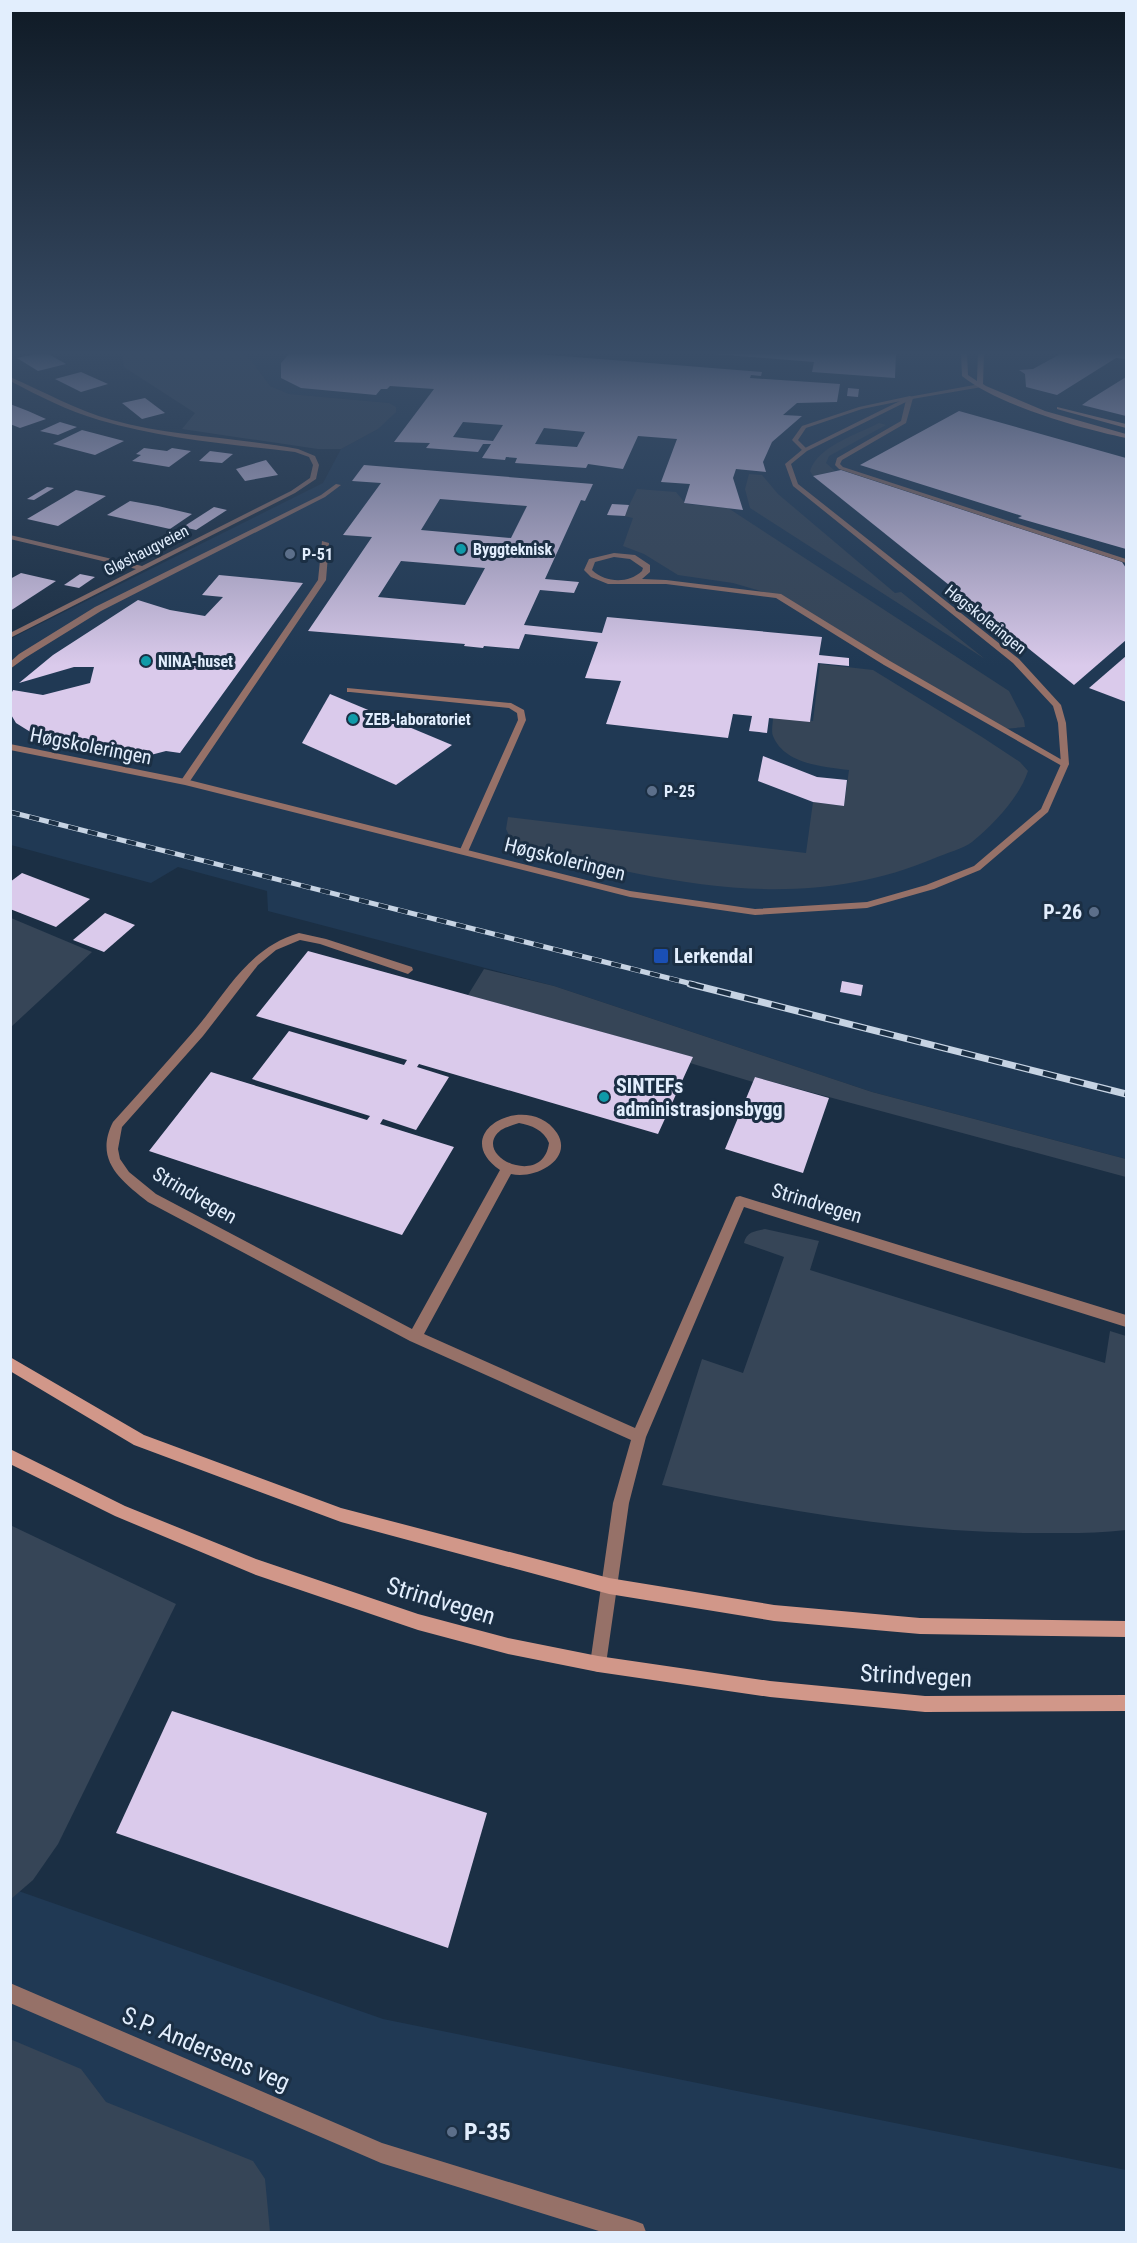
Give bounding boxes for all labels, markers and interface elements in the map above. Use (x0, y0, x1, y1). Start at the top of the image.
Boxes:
street label: Gløshaugveien (101, 521, 192, 580)
place label: Byggteknisk (473, 540, 552, 559)
marker: Byggteknisk (454, 542, 468, 556)
place label: P-51 (302, 545, 333, 564)
marker: P-51 (283, 547, 297, 561)
street label: Høgskoleringen (941, 581, 1030, 658)
place label: NINA-huset (158, 652, 233, 671)
marker: NINA-huset (139, 654, 153, 668)
place label: ZEB-laboratoriet (365, 710, 471, 729)
marker: ZEB-laboratoriet (346, 712, 360, 726)
street label: Høgskoleringen (28, 722, 154, 770)
place label: P-25 (664, 782, 695, 801)
marker: P-25 (645, 784, 659, 798)
street label: Høgskoleringen (502, 832, 628, 886)
place label: P-26 (1043, 900, 1082, 924)
marker: P-26 (1087, 905, 1101, 919)
place label: Lerkendal (674, 944, 753, 968)
marker: Lerkendal (652, 947, 670, 965)
place label: SINTEFs administrasjonsbygg (616, 1074, 783, 1121)
marker: SINTEFs administrasjonsbygg (597, 1090, 611, 1104)
street label: Strindvegen (149, 1161, 241, 1229)
street label: Strindvegen (769, 1178, 865, 1228)
street label: Strindvegen (383, 1571, 499, 1631)
street label: Strindvegen (859, 1659, 973, 1693)
street label: S.P. Andersens veg (118, 2001, 294, 2097)
place label: P-35 (464, 2118, 511, 2146)
marker: P-35 (445, 2125, 459, 2139)

